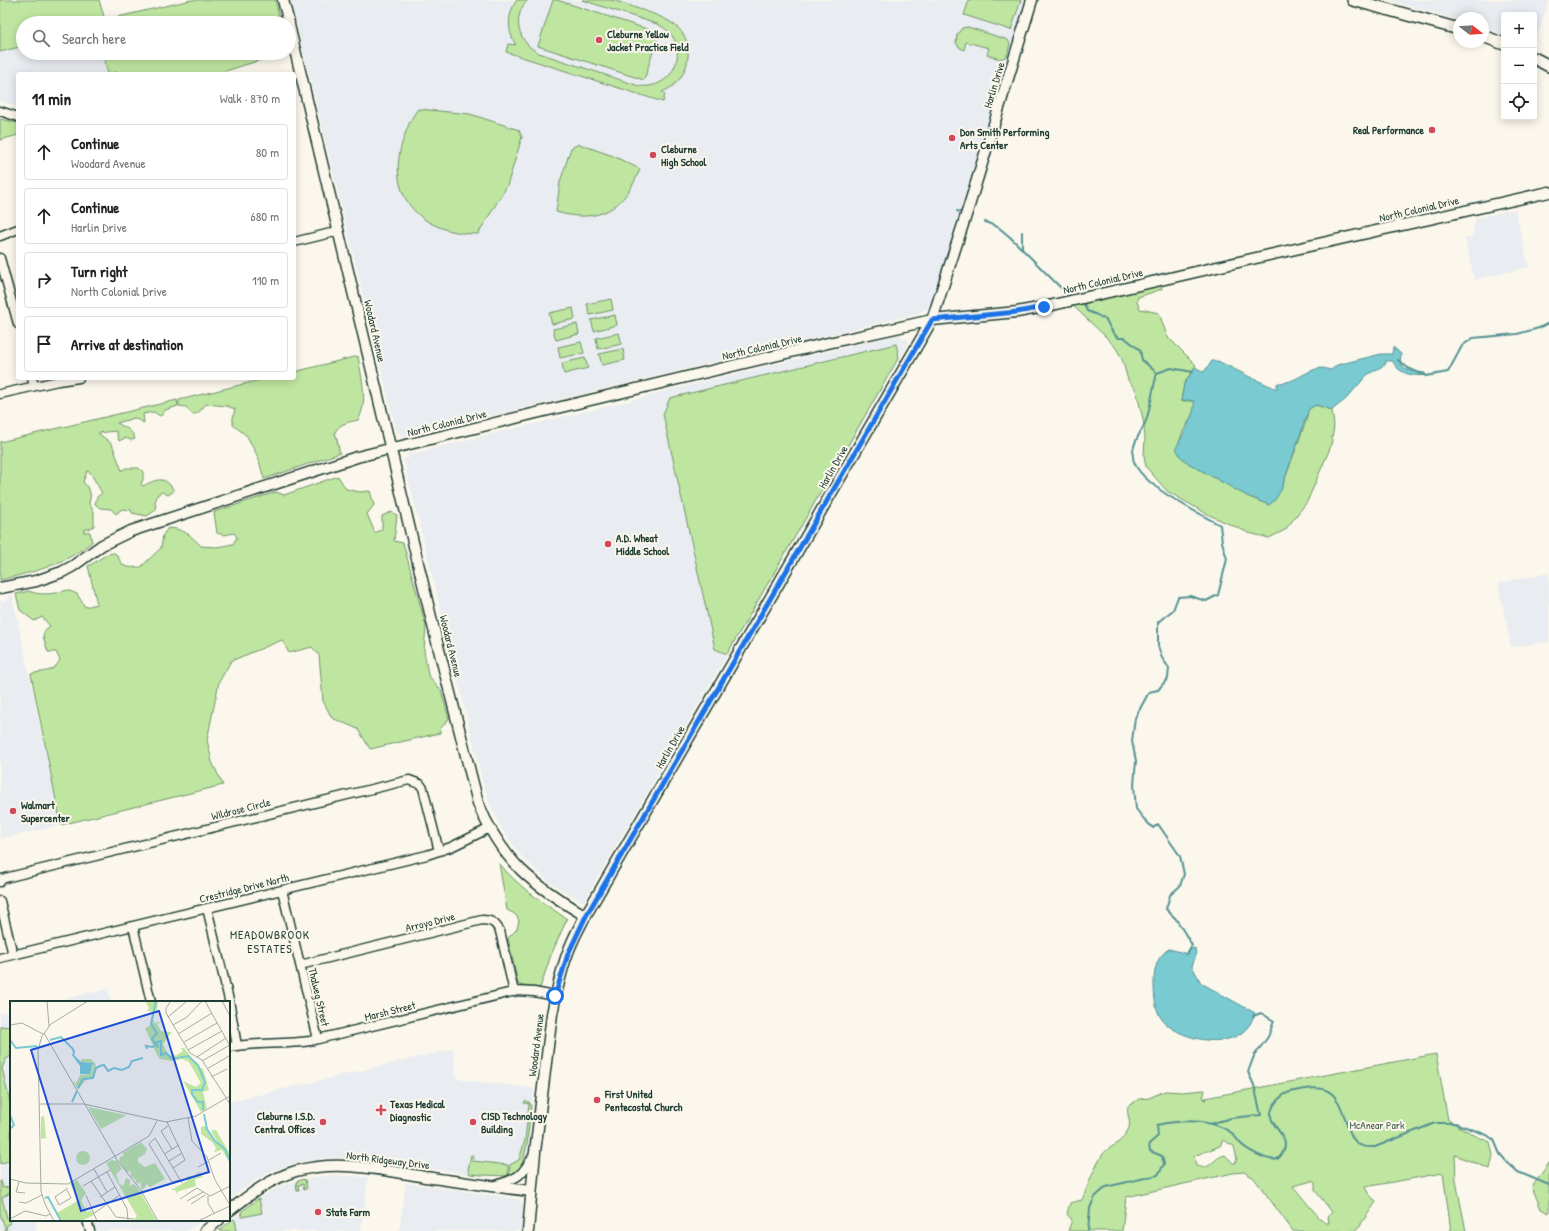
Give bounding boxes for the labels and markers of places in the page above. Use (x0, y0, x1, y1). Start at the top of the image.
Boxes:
place label: Cleburne Yellow Jacket Practice Field (607, 27, 689, 54)
marker: Cleburne Yellow Jacket Practice Field (594, 35, 604, 45)
place label: Real Performance (1353, 123, 1425, 137)
place label: Don Smith Performing Arts Center (960, 125, 1050, 152)
marker: Real Performance (1427, 125, 1437, 135)
marker: Don Smith Performing Arts Center (947, 133, 957, 143)
place label: Cleburne High School (661, 142, 707, 170)
marker: Cleburne High School (648, 150, 658, 160)
place label: A.D. Wheat Middle School (616, 531, 670, 558)
marker: A.D. Wheat Middle School (603, 539, 613, 549)
place label: Walmart Supercenter (21, 798, 71, 826)
marker: Walmart Supercenter (8, 806, 18, 816)
place label: First United Pentecostal Church (604, 1087, 683, 1114)
marker: First United Pentecostal Church (592, 1095, 602, 1105)
place label: Texas Medical Diagnostic (389, 1097, 446, 1125)
marker: Texas Medical Diagnostic (375, 1104, 387, 1116)
place label: Cleburne I.S.D. Central Offices (255, 1109, 316, 1136)
place label: CISD Technology Building (481, 1109, 547, 1137)
marker: Cleburne I.S.D. Central Offices (318, 1117, 328, 1127)
marker: CISD Technology Building (468, 1117, 478, 1127)
place label: State Farm (326, 1205, 371, 1219)
marker: State Farm (313, 1207, 323, 1217)

